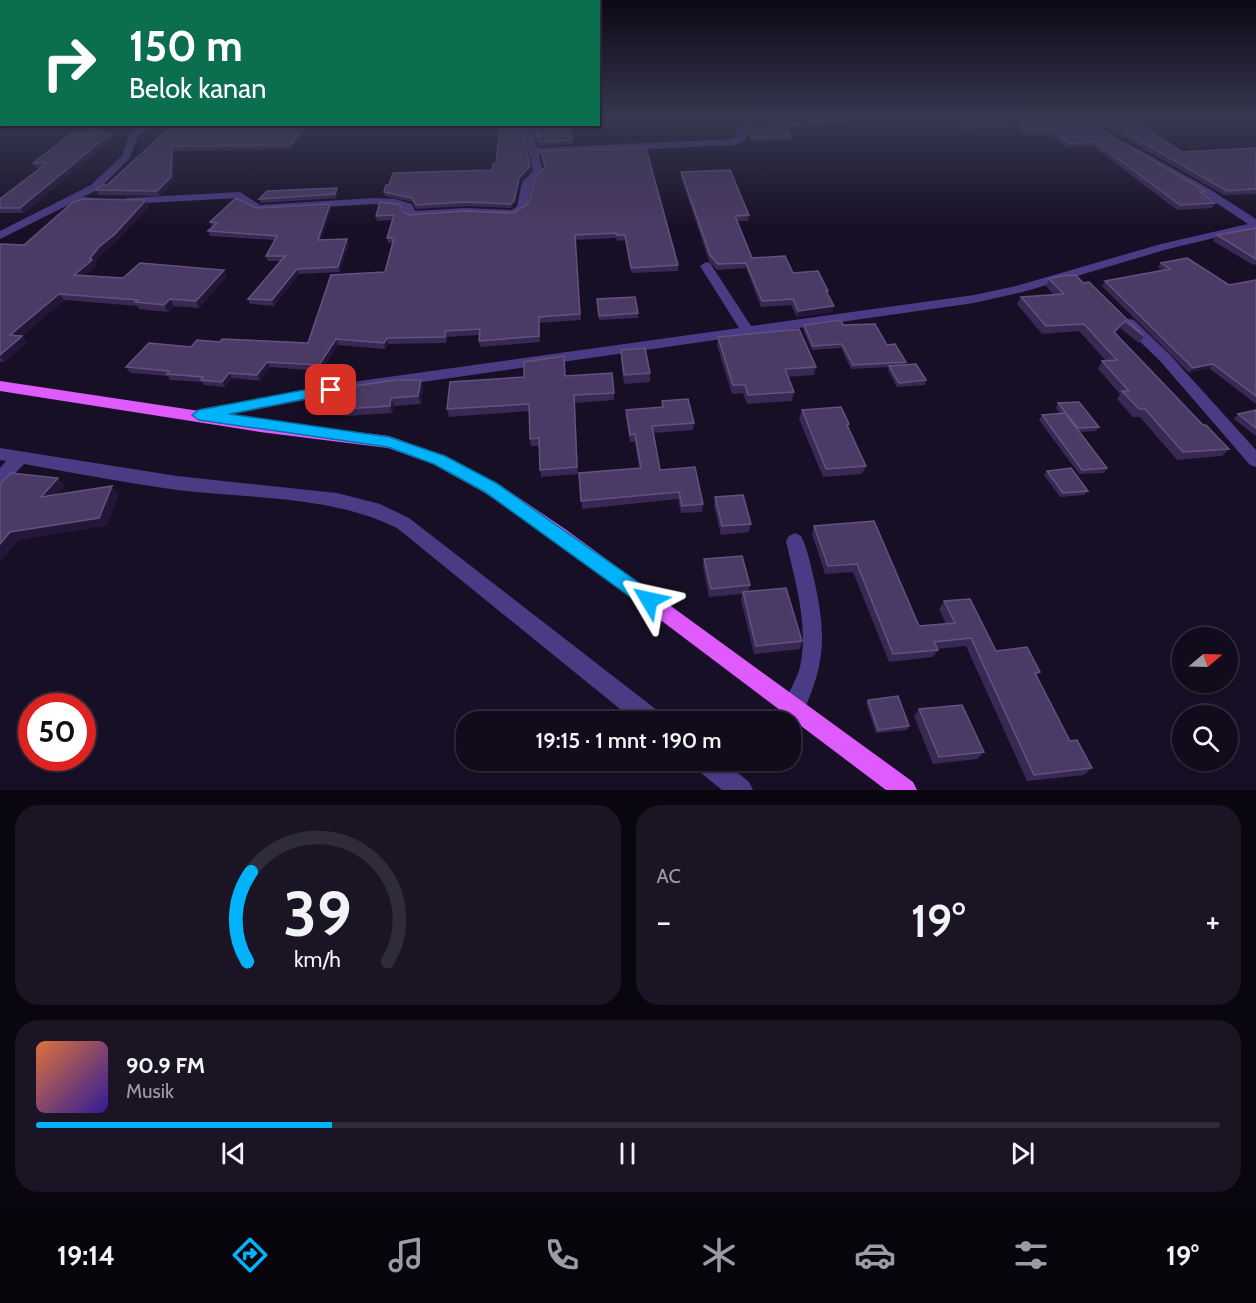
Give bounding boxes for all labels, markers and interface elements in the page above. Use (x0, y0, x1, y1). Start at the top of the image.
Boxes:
text: 150 m (129, 20, 243, 72)
icon: right (30, 24, 108, 102)
text: Belok kanan (129, 72, 266, 105)
pin (305, 364, 356, 415)
icon: arrive (314, 373, 347, 406)
position arrow (617, 568, 681, 632)
north arrow (1172, 627, 1238, 693)
map controls (1172, 627, 1238, 771)
speed limit sign: 50 (18, 693, 96, 771)
button: search (1172, 705, 1238, 771)
text: 19:15 · 1 mnt · 190 m (536, 727, 721, 754)
text: AC (657, 864, 681, 888)
text: 39 (283, 876, 352, 952)
text: 19° (911, 894, 965, 948)
text: − (657, 901, 671, 941)
text: + (1205, 901, 1220, 941)
text: km/h (294, 946, 341, 972)
text: 90.9 FM (126, 1052, 205, 1079)
text: Musik (126, 1079, 174, 1103)
icon: previous (217, 1137, 250, 1170)
icon: pause (611, 1137, 644, 1170)
icon: next (1006, 1137, 1039, 1170)
icon: directions (229, 1234, 271, 1276)
icon: music (385, 1234, 427, 1276)
icon: phone (541, 1234, 583, 1276)
icon: climate (698, 1234, 740, 1276)
icon: car (854, 1234, 896, 1276)
icon: filters (1010, 1234, 1052, 1276)
text: 19:14 (57, 1239, 115, 1272)
text: 19° (1166, 1239, 1199, 1272)

